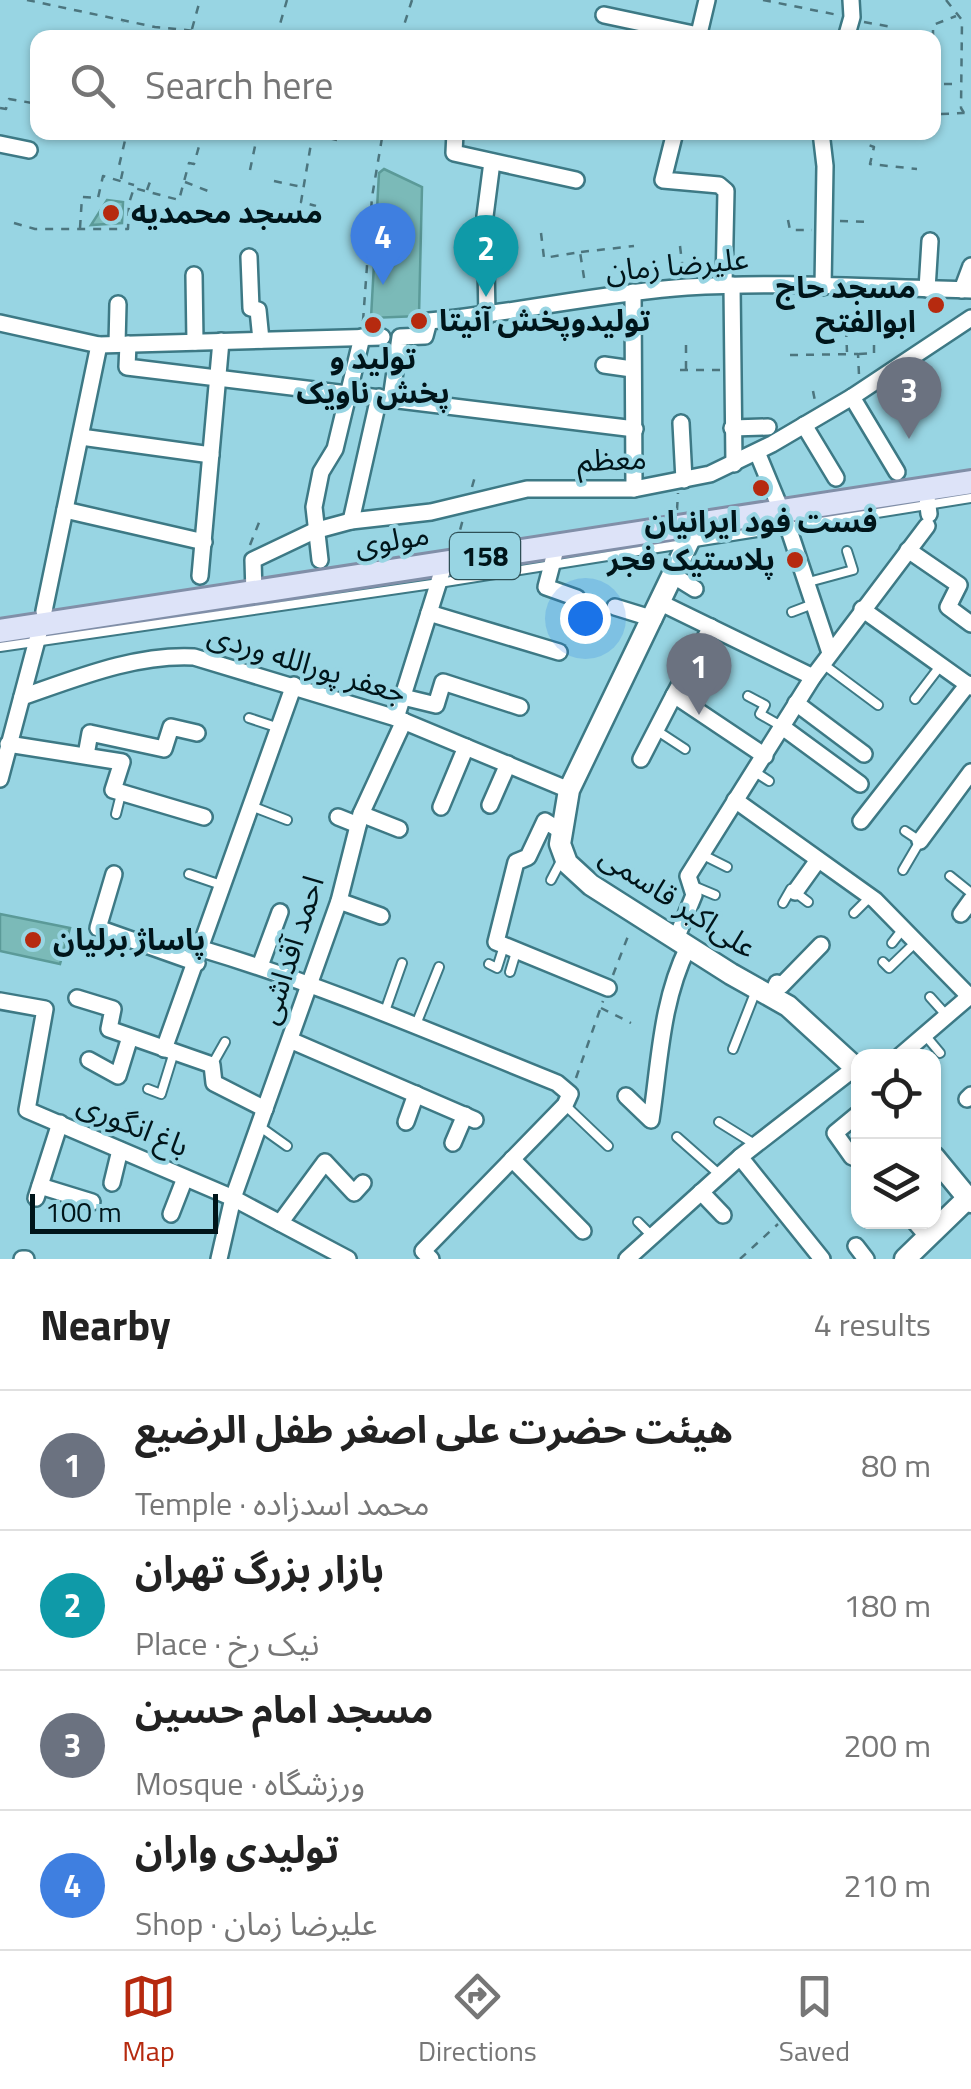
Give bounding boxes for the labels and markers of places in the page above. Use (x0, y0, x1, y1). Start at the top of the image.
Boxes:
place label: مسجد محمدیه (131, 189, 323, 235)
marker: مسجد محمدیه (100, 202, 122, 224)
pin: 4 (350, 202, 416, 285)
pin: 2 (454, 214, 518, 297)
place label: مسجد حاج ابوالفتح (776, 264, 916, 344)
marker: مسجد حاج ابوالفتح (925, 294, 947, 316)
place label: تولیدوپخش آنیتا (439, 297, 651, 343)
marker: تولیدوپخش آنیتا (408, 310, 430, 332)
marker: تولید و پخش ناویک (362, 314, 384, 336)
place label: تولید و پخش ناویک (296, 335, 450, 415)
pin: 3 (876, 356, 942, 439)
marker: فست فود ایرانیان (750, 477, 772, 499)
place label: فست فود ایرانیان (644, 498, 878, 544)
place label: پلاستیک فجر (605, 536, 775, 582)
marker: پلاستیک فجر (784, 549, 806, 571)
pin: 1 (666, 632, 732, 715)
place label: پاساژ برلیان (53, 916, 205, 962)
marker: پاساژ برلیان (22, 929, 44, 951)

